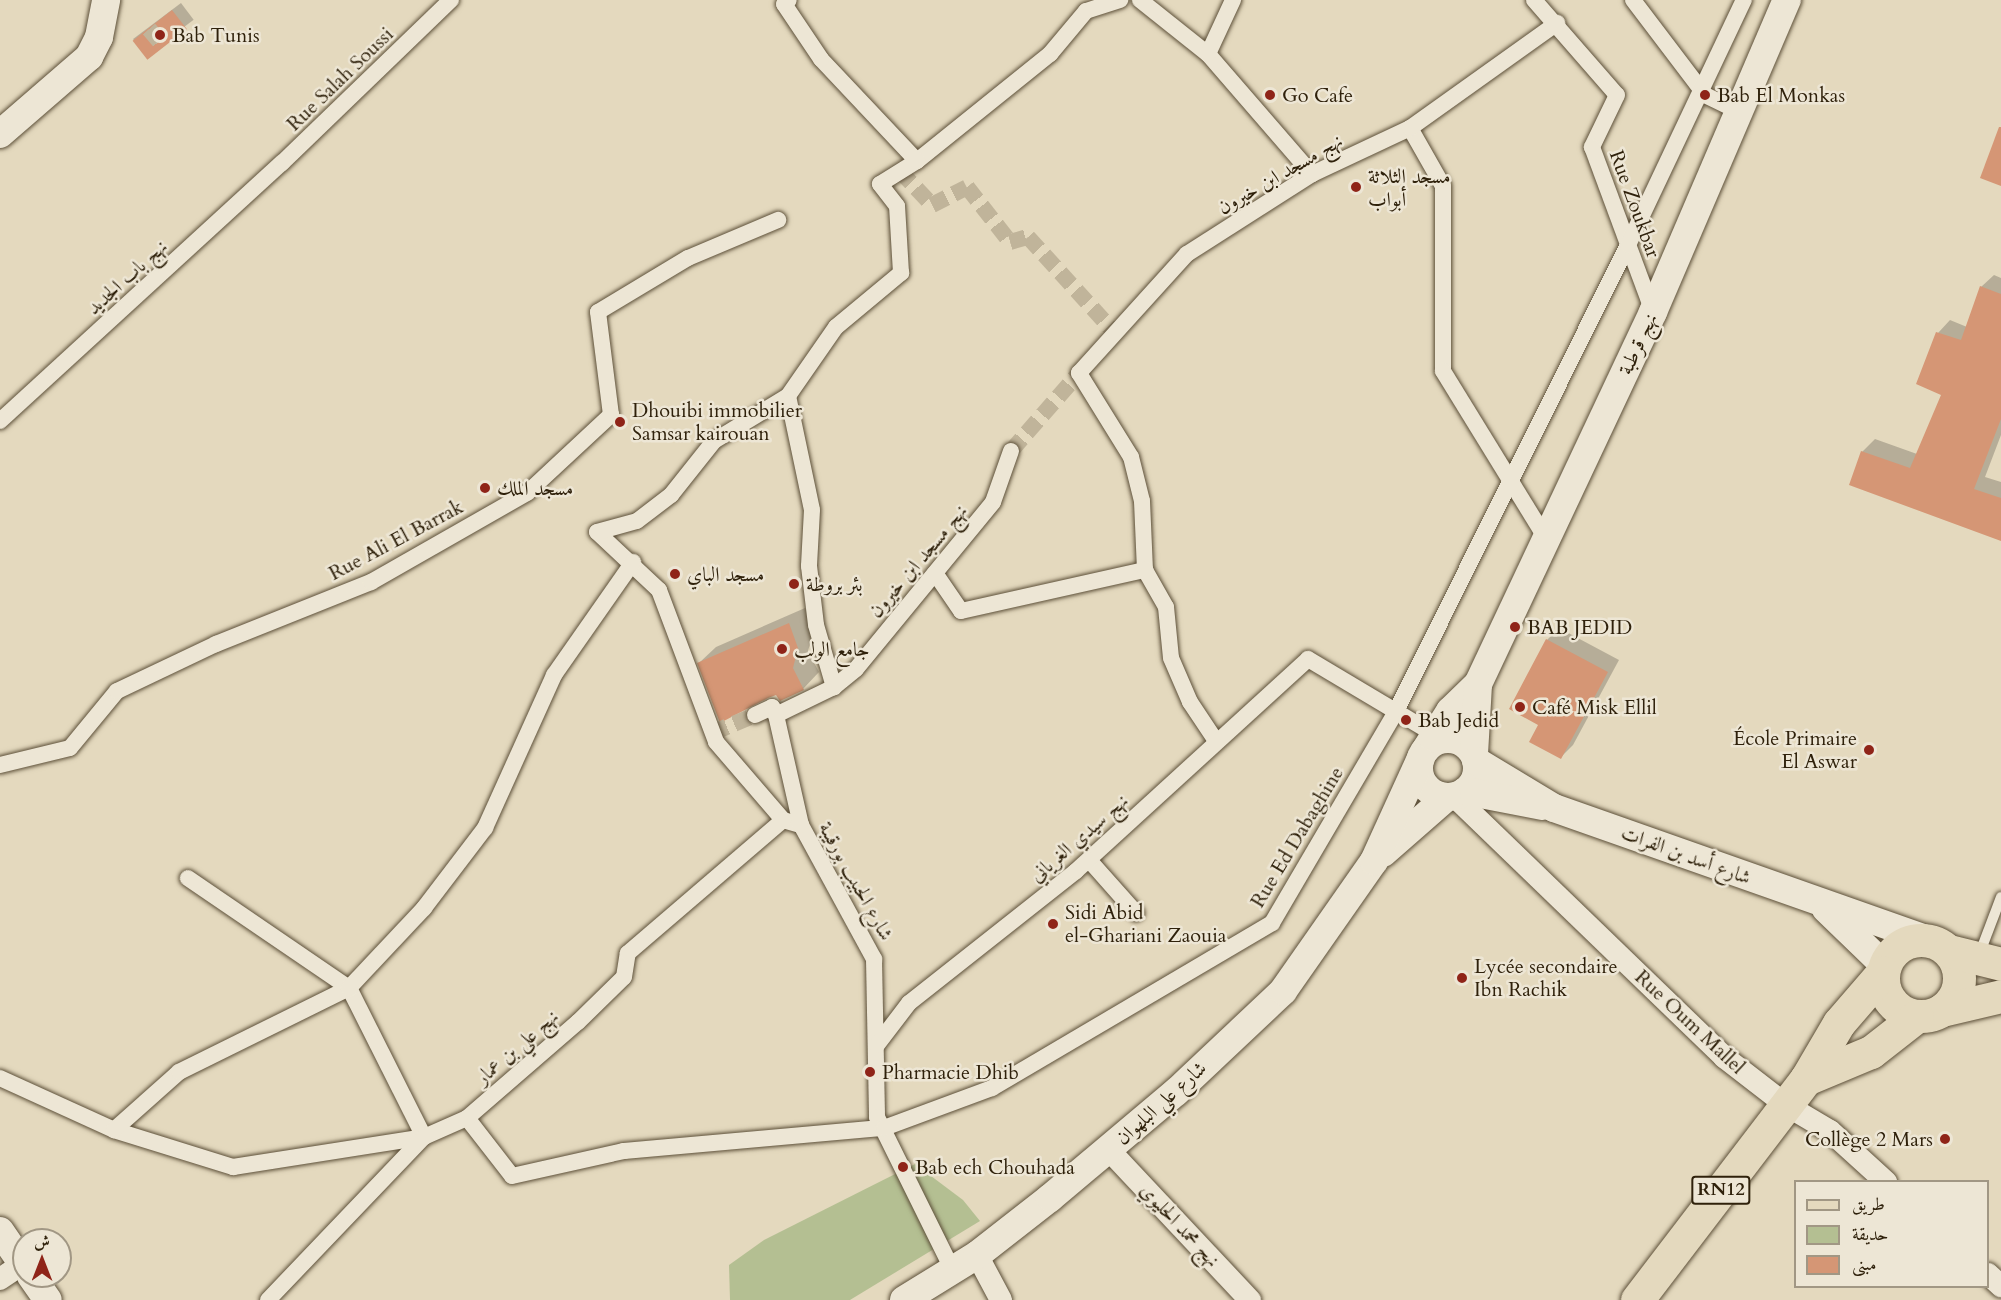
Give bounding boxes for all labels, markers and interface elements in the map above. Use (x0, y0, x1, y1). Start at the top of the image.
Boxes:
street label: Rue Salah Soussi (282, 22, 398, 136)
place label: Bab Tunis (172, 23, 260, 47)
marker: Bab Tunis (153, 28, 167, 42)
place label: Go Cafe (1282, 83, 1353, 107)
place label: Bab El Monkas (1717, 83, 1845, 107)
marker: Go Cafe (1263, 88, 1277, 102)
marker: Bab El Monkas (1698, 88, 1712, 102)
street label: نهج مسجد ابن خيرون (1213, 128, 1347, 220)
street label: Rue Zoukbar (1604, 147, 1666, 261)
place label: مسجد الثلاثة أبواب (1368, 164, 1451, 211)
marker: مسجد الثلاثة أبواب (1349, 180, 1363, 194)
street label: نهج باب الجديد (82, 234, 172, 320)
street label: نهج قرطبة (1613, 309, 1663, 379)
place label: Dhouibi immobilier Samsar kairouan (632, 398, 802, 445)
marker: Dhouibi immobilier Samsar kairouan (613, 415, 627, 429)
place label: مسجد الملك (497, 476, 573, 500)
marker: مسجد الملك (478, 481, 492, 495)
street label: Rue Ali El Barrak (325, 495, 467, 585)
street label: نهج مسجد ابن خيرون (864, 499, 972, 623)
place label: مسجد الباي (687, 562, 764, 586)
marker: مسجد الباي (668, 567, 682, 581)
place label: بئر بروطة (806, 572, 863, 596)
marker: بئر بروطة (787, 577, 801, 591)
place label: BAB JEDID (1527, 615, 1632, 639)
marker: BAB JEDID (1508, 620, 1522, 634)
place label: جامع الولب (794, 637, 870, 661)
marker: جامع الولب (775, 642, 789, 656)
place label: Café Misk Ellil (1532, 695, 1657, 719)
marker: Café Misk Ellil (1513, 700, 1527, 714)
place label: Bab Jedid (1418, 708, 1499, 732)
marker: Bab Jedid (1399, 713, 1413, 727)
place label: École Primaire El Aswar (1733, 726, 1857, 773)
marker: École Primaire El Aswar (1862, 743, 1876, 757)
street label: Rue Ed Dabaghine (1245, 762, 1349, 912)
street label: نهج سيدي الغرياني (1025, 789, 1133, 887)
street label: شارع الحبيب بورقيبة (814, 818, 898, 944)
street label: شارع أسد بن الفرات (1618, 820, 1754, 890)
place label: Sidi Abid el-Ghariani Zaouia (1065, 900, 1226, 947)
marker: Sidi Abid el-Ghariani Zaouia (1046, 917, 1060, 931)
place label: Lycée secondaire Ibn Rachik (1474, 954, 1618, 1001)
street label: Rue Oum Mallel (1630, 965, 1750, 1079)
marker: Lycée secondaire Ibn Rachik (1455, 971, 1469, 985)
street label: نهج علي بن عمار (471, 1004, 563, 1090)
street label: شارع علي البلهوان (1111, 1056, 1211, 1150)
place label: Pharmacie Dhib (882, 1060, 1019, 1084)
marker: Pharmacie Dhib (863, 1065, 877, 1079)
place label: Collège 2 Mars (1805, 1127, 1933, 1151)
marker: Collège 2 Mars (1938, 1132, 1952, 1146)
place label: Bab ech Chouhada (915, 1155, 1075, 1179)
marker: Bab ech Chouhada (896, 1160, 910, 1174)
road number: RN12 (1691, 1175, 1751, 1205)
street label: نهج محمد الحليوي (1135, 1178, 1225, 1272)
legend (1794, 1180, 1989, 1288)
text: طريق (1852, 1192, 1885, 1217)
text: حديقة (1852, 1222, 1888, 1247)
north arrow (12, 1228, 72, 1288)
text: ش (34, 1231, 50, 1253)
text: مبنى (1852, 1252, 1877, 1277)

